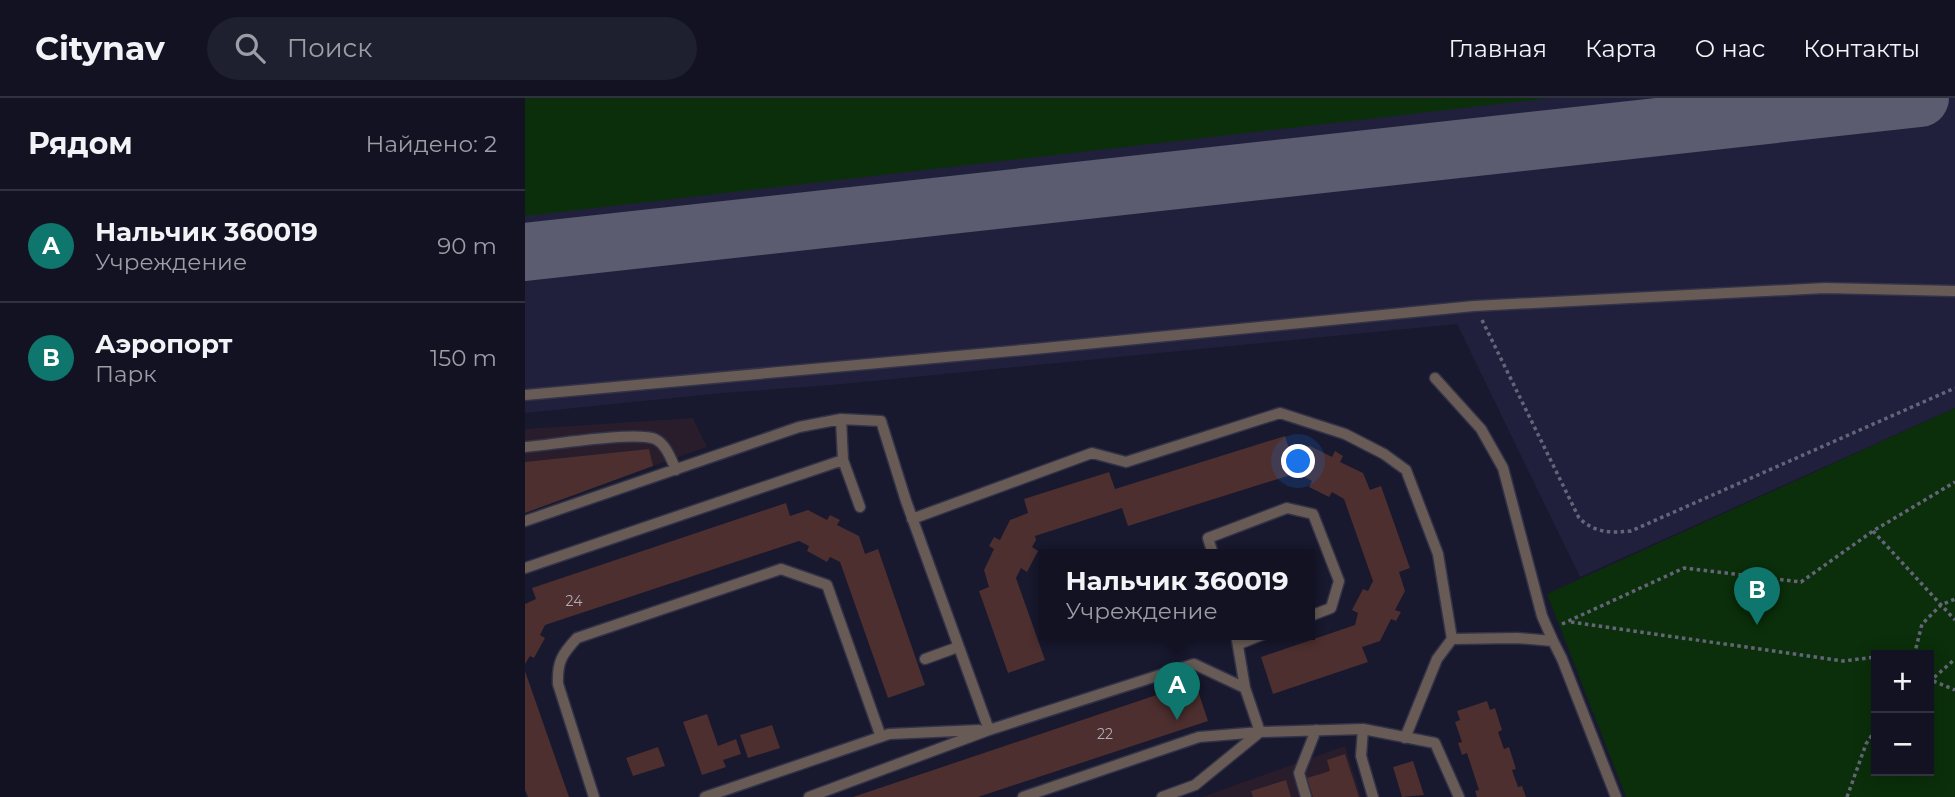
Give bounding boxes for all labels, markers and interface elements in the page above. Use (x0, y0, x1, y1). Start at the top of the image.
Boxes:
search box (207, 17, 697, 80)
text: Citynav (35, 28, 165, 68)
icon: search (231, 29, 269, 67)
text: Поиск (287, 32, 372, 64)
text: Главная (1449, 34, 1547, 63)
text: Карта (1585, 34, 1657, 63)
text: О нас (1695, 34, 1765, 63)
text: Контакты (1803, 34, 1920, 63)
text: Рядом (28, 125, 133, 162)
text: Найдено: 2 (366, 130, 497, 158)
text: Нальчик 360019 (95, 216, 318, 248)
text: A (42, 232, 60, 260)
text: 90 m (437, 232, 497, 260)
text: Учреждение (95, 248, 247, 276)
text: Аэропорт (95, 328, 232, 360)
text: B (42, 344, 60, 372)
text: 150 m (430, 344, 497, 372)
text: Парк (95, 360, 157, 388)
your location (1281, 444, 1315, 478)
popup (1039, 549, 1315, 640)
text: Нальчик 360019 (1066, 565, 1288, 597)
pin: B (1734, 567, 1780, 625)
house number: 24 (566, 592, 583, 610)
text: Учреждение (1066, 597, 1218, 625)
map controls (1871, 650, 1934, 776)
button: + (1871, 650, 1934, 713)
pin: A (1154, 662, 1200, 720)
button: − (1871, 713, 1934, 776)
house number: 22 (1097, 725, 1113, 743)

